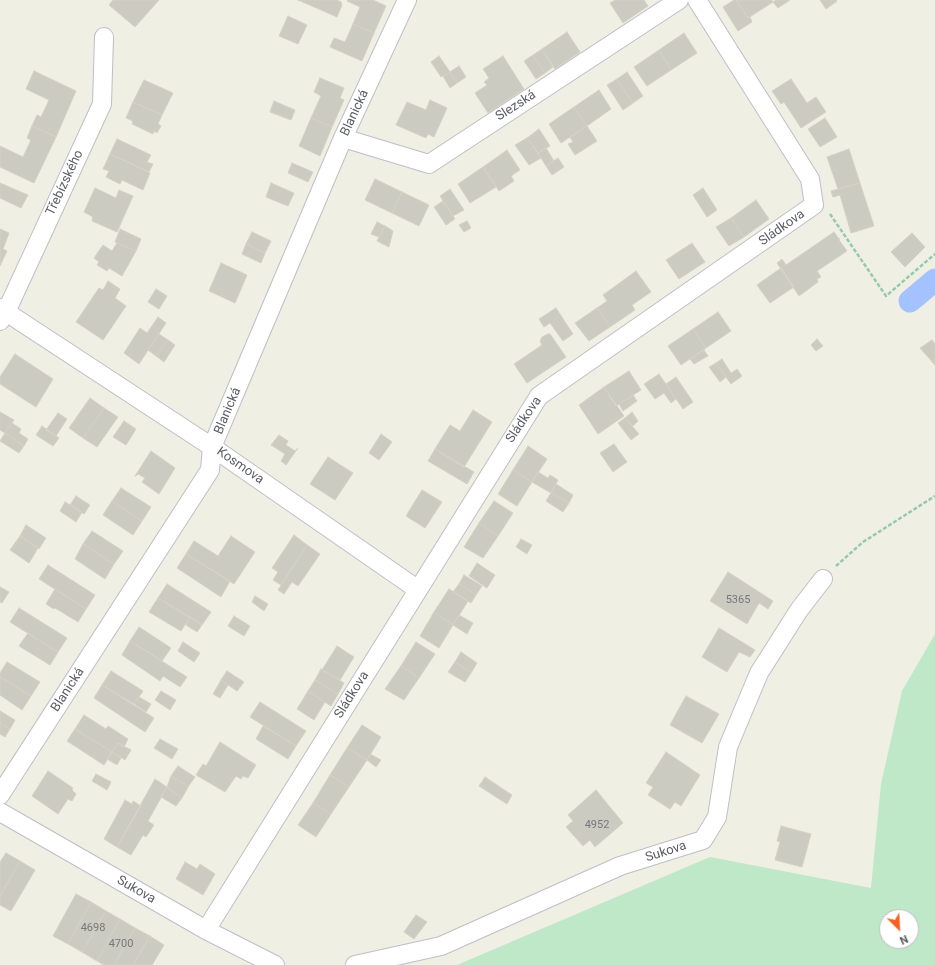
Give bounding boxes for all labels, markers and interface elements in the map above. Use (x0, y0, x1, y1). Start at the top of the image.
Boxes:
street label: Blanická (338, 87, 372, 139)
street label: Slezská (493, 87, 539, 125)
street label: Třebízského (43, 148, 87, 218)
street label: Sládkova (756, 207, 808, 249)
street label: Blanická (211, 385, 245, 437)
street label: Sládkova (503, 394, 545, 446)
street label: Kosmova (213, 444, 267, 488)
house number: 5365 (726, 593, 750, 607)
street label: Blanická (48, 665, 88, 715)
street label: Sládkova (331, 669, 373, 721)
house number: 4952 (585, 818, 609, 832)
street label: Sukova (644, 838, 688, 866)
street label: Sukova (114, 873, 158, 907)
north arrow (879, 909, 919, 949)
house number: 4698 (81, 921, 105, 935)
text: N (897, 932, 910, 947)
house number: 4700 (109, 937, 133, 951)

